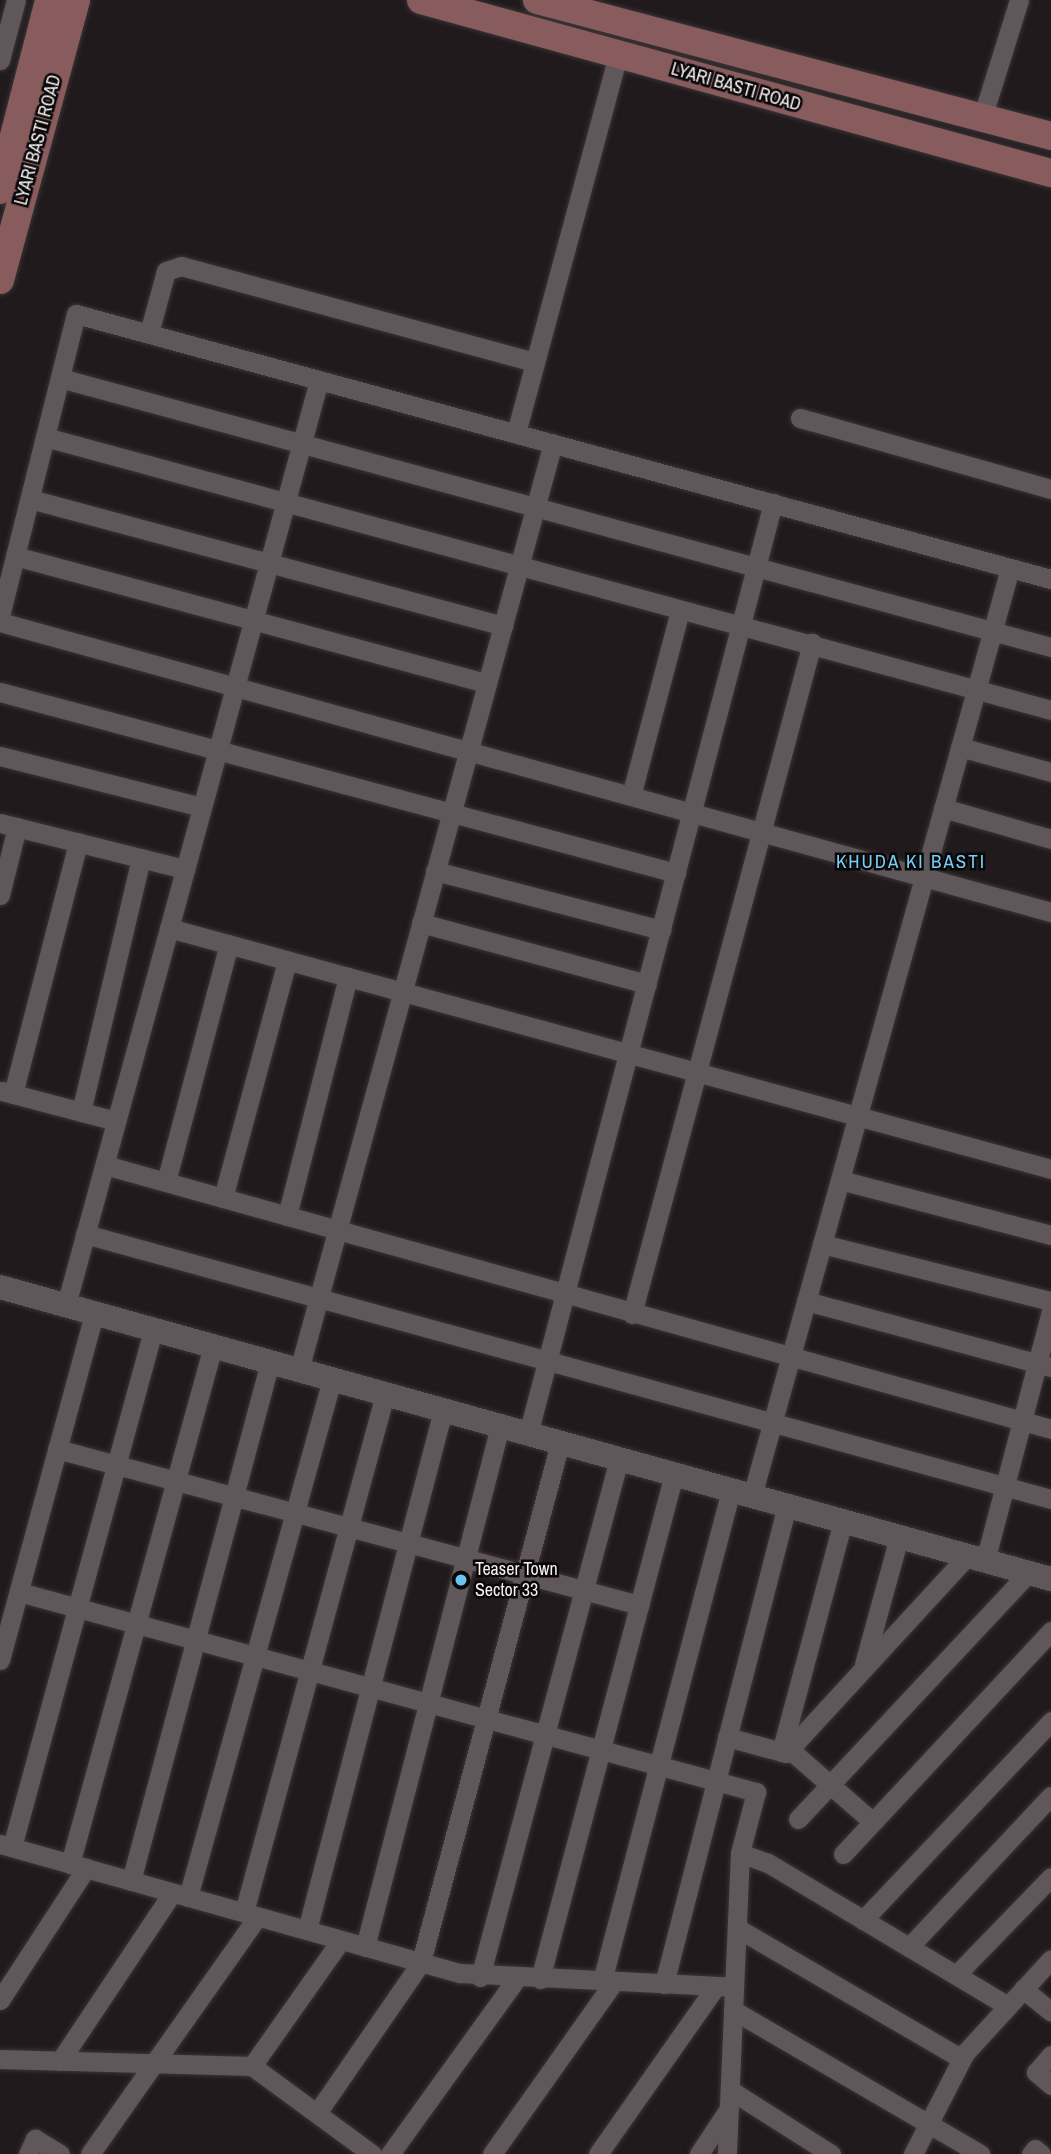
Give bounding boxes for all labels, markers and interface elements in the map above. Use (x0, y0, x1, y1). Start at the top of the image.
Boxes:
street label: LYARI BASTI ROAD (669, 58, 803, 116)
street label: LYARI BASTI ROAD (10, 72, 66, 208)
district label: KHUDA KI BASTI (837, 851, 985, 873)
place label: Teaser Town Sector 33 (475, 1559, 558, 1602)
marker: Teaser Town Sector 33 (453, 1572, 469, 1588)

